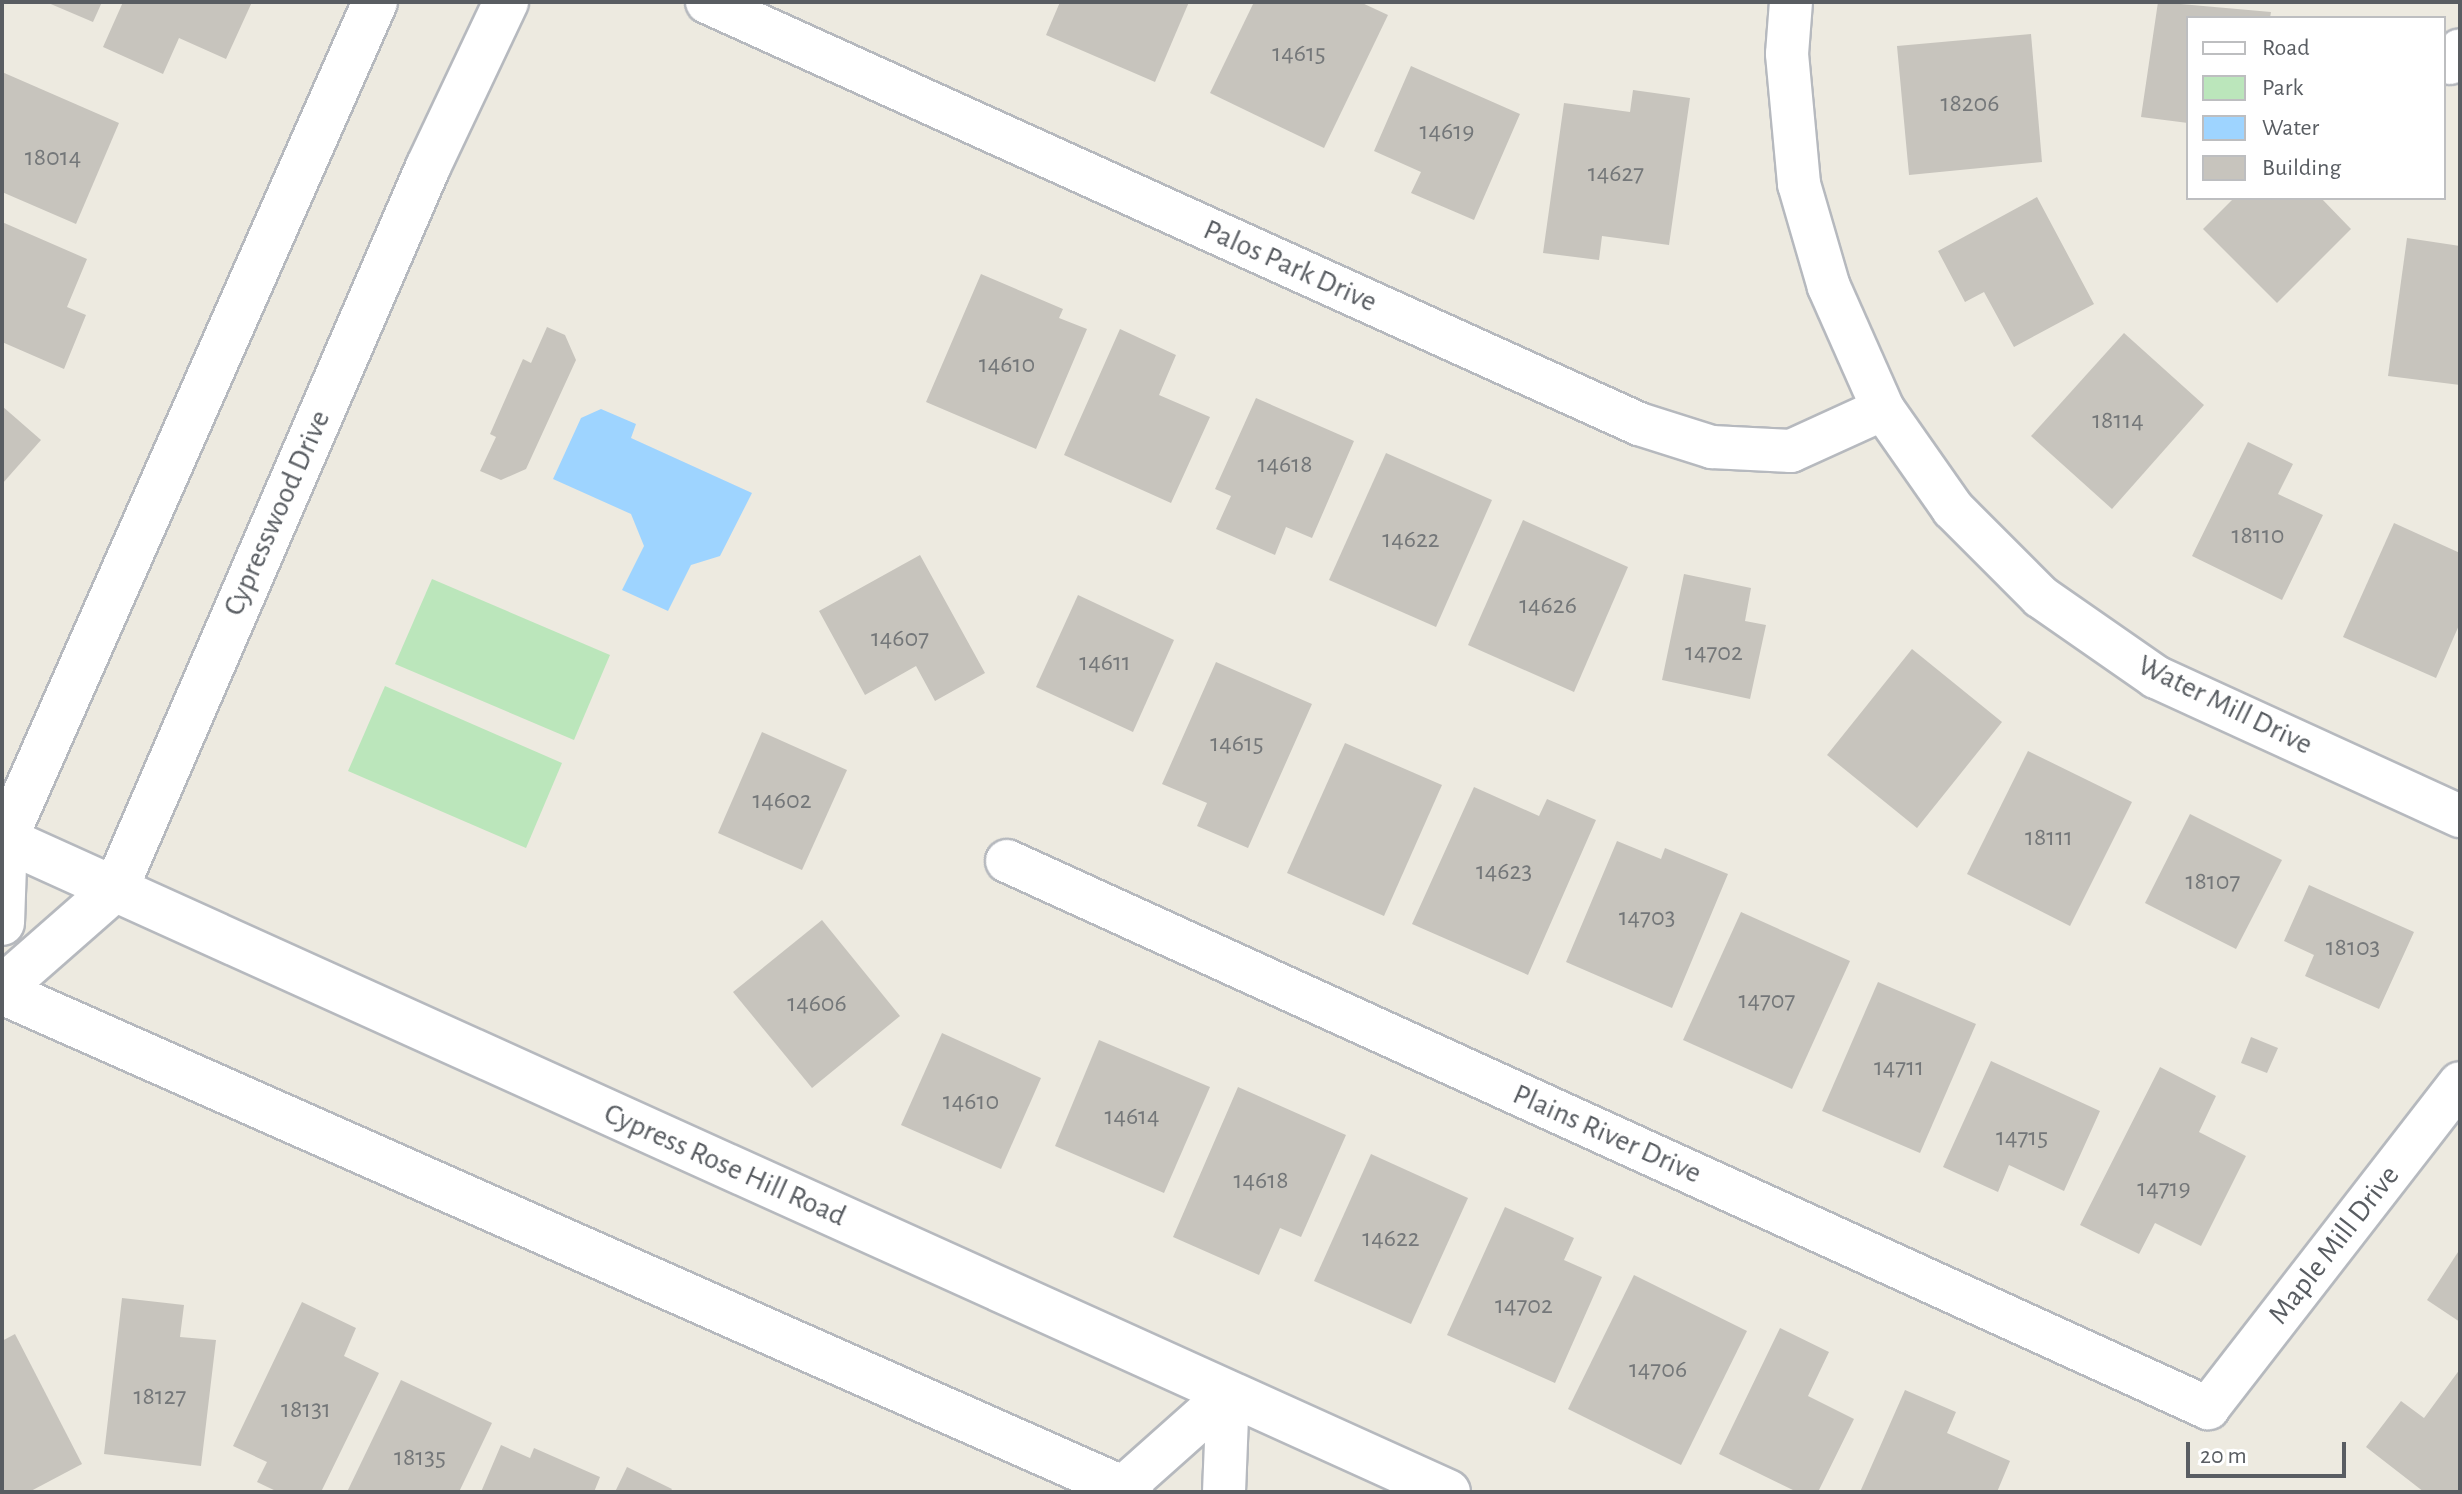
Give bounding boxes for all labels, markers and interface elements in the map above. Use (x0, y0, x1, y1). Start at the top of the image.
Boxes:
legend (2186, 16, 2446, 200)
text: Road (2262, 36, 2310, 60)
house number: 14615 (1272, 38, 1326, 70)
text: Park (2262, 76, 2303, 100)
house number: 18206 (1940, 88, 2000, 120)
house number: 14619 (1420, 116, 1474, 148)
text: Water (2262, 116, 2319, 140)
house number: 18014 (25, 142, 81, 174)
text: Building (2262, 156, 2341, 180)
house number: 14627 (1588, 158, 1644, 190)
street label: Palos Park Drive (1198, 212, 1382, 320)
house number: 14610 (979, 349, 1035, 381)
street label: Cypresswood Drive (216, 405, 338, 621)
house number: 18114 (2092, 405, 2144, 437)
house number: 14618 (1258, 449, 1312, 481)
house number: 18110 (2232, 520, 2284, 552)
house number: 14622 (1382, 524, 1440, 556)
house number: 14626 (1519, 590, 1577, 622)
house number: 14607 (871, 623, 929, 655)
house number: 14702 (1685, 637, 1743, 669)
house number: 14611 (1079, 647, 1131, 679)
street label: Water Mill Drive (2132, 647, 2318, 763)
house number: 14615 (1210, 728, 1264, 760)
house number: 14602 (752, 785, 812, 817)
house number: 18111 (2025, 822, 2073, 854)
house number: 14623 (1476, 856, 1532, 888)
house number: 18107 (2186, 866, 2240, 898)
house number: 14703 (1619, 902, 1675, 934)
house number: 18103 (2326, 932, 2380, 964)
house number: 14707 (1739, 985, 1795, 1017)
house number: 14606 (787, 988, 847, 1020)
house number: 14711 (1874, 1052, 1924, 1084)
street label: Plains River Drive (1507, 1076, 1707, 1192)
house number: 14610 (943, 1086, 999, 1118)
street label: Cypress Rose Hill Road (598, 1095, 852, 1235)
house number: 14614 (1104, 1101, 1160, 1133)
house number: 14715 (1996, 1122, 2048, 1154)
street label: Maple Mill Drive (2261, 1158, 2407, 1332)
house number: 14618 (1234, 1165, 1288, 1197)
house number: 14719 (2137, 1173, 2191, 1205)
house number: 14622 (1362, 1223, 1420, 1255)
house number: 14702 (1495, 1290, 1553, 1322)
house number: 14706 (1629, 1354, 1687, 1386)
house number: 18127 (134, 1381, 186, 1413)
house number: 18131 (281, 1394, 331, 1426)
scale bar (2190, 1426, 2350, 1476)
house number: 18135 (394, 1442, 446, 1474)
text: 20 m (2200, 1444, 2247, 1468)

